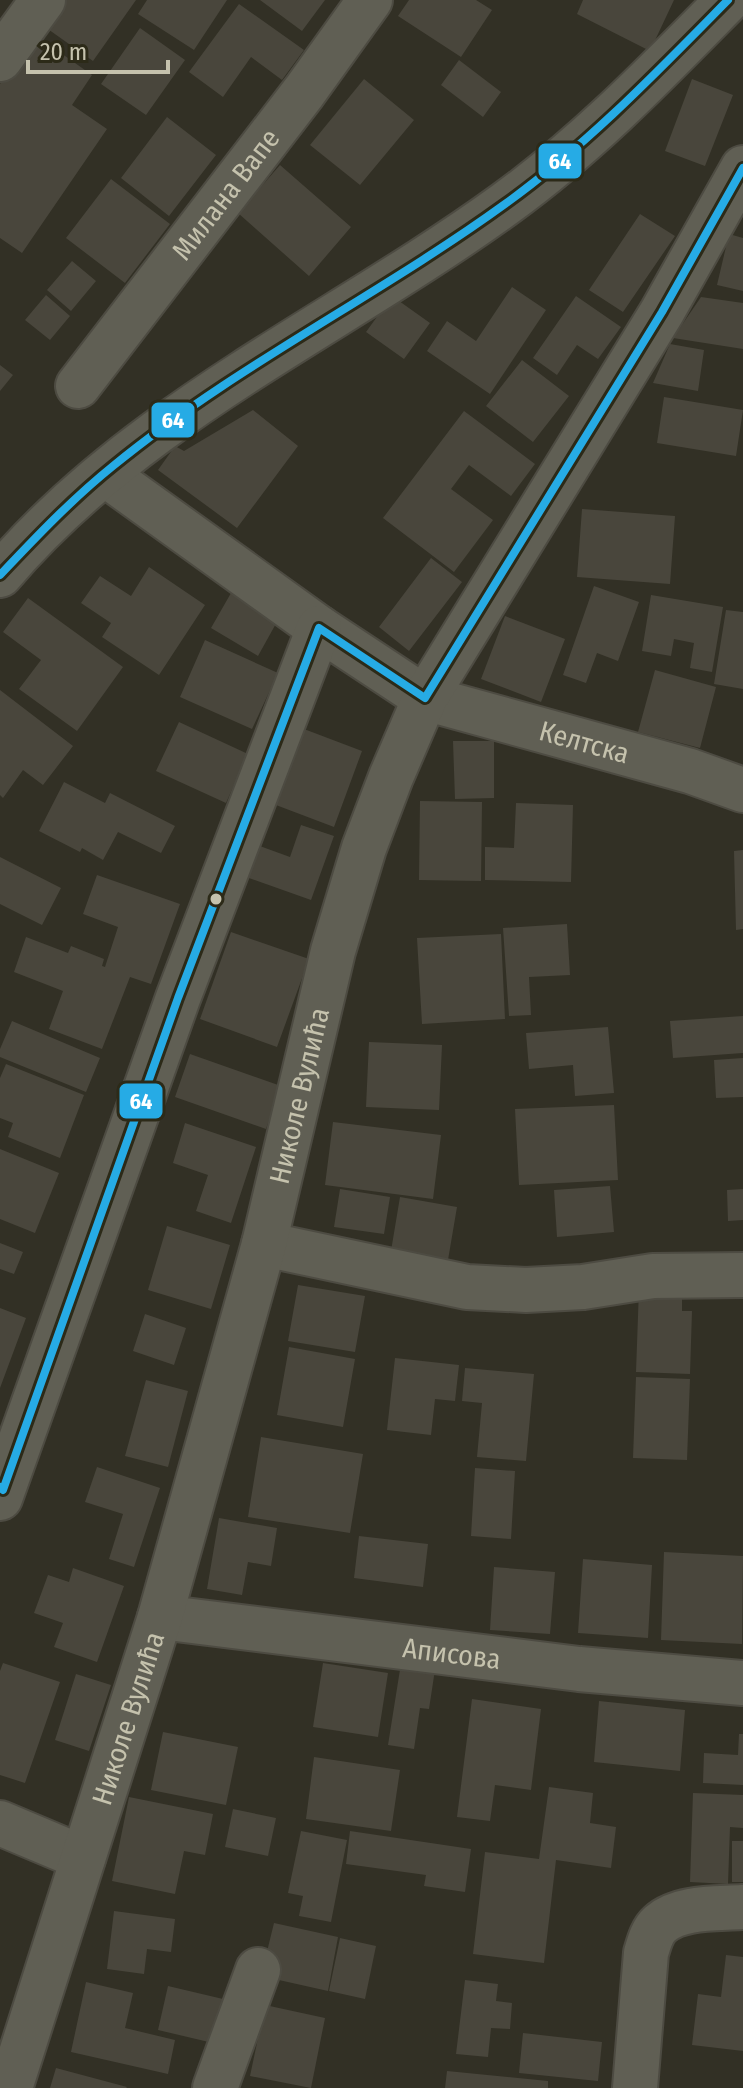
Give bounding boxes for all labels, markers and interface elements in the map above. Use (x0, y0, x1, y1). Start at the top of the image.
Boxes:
scale bar (28, 24, 168, 74)
text: 20 m (40, 38, 87, 66)
street label: Милана Вапе (165, 122, 286, 266)
line badge: 64 (537, 142, 583, 180)
text: 64 (549, 148, 571, 175)
line badge: 64 (150, 401, 196, 439)
text: 64 (162, 407, 184, 434)
street label: Келтска (536, 714, 633, 770)
unlabelled marker (208, 891, 224, 907)
street label: Николе Вулића (262, 1004, 336, 1187)
line badge: 64 (118, 1082, 164, 1120)
text: 64 (130, 1088, 152, 1115)
street label: Николе Вулића (85, 1628, 171, 1809)
street label: Аписова (401, 1631, 503, 1676)

